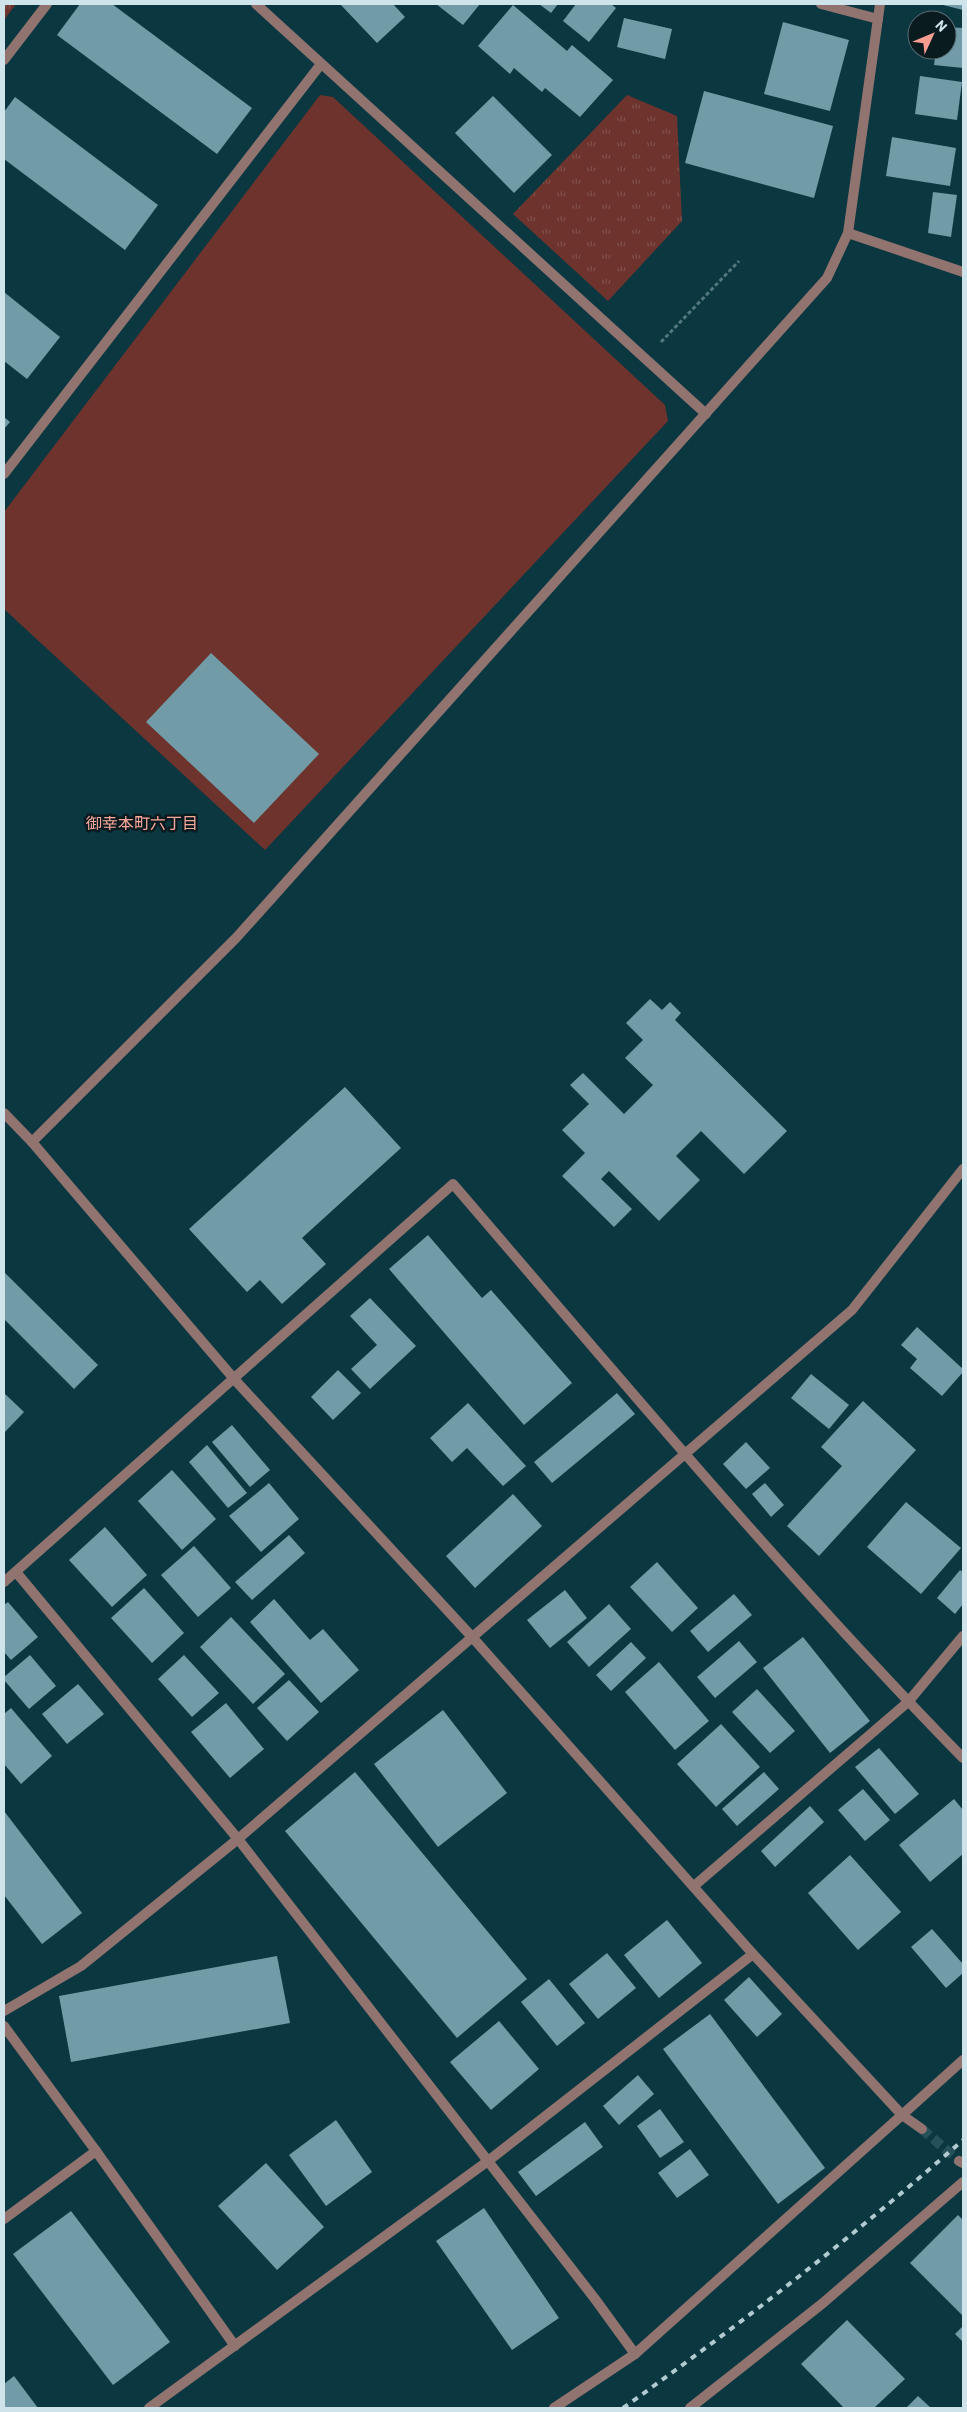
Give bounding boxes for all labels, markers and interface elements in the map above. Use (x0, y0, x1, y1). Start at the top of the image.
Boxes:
north arrow (907, 10, 957, 60)
text: N (932, 16, 951, 35)
district label: 御幸本町六丁目 (86, 813, 198, 832)

